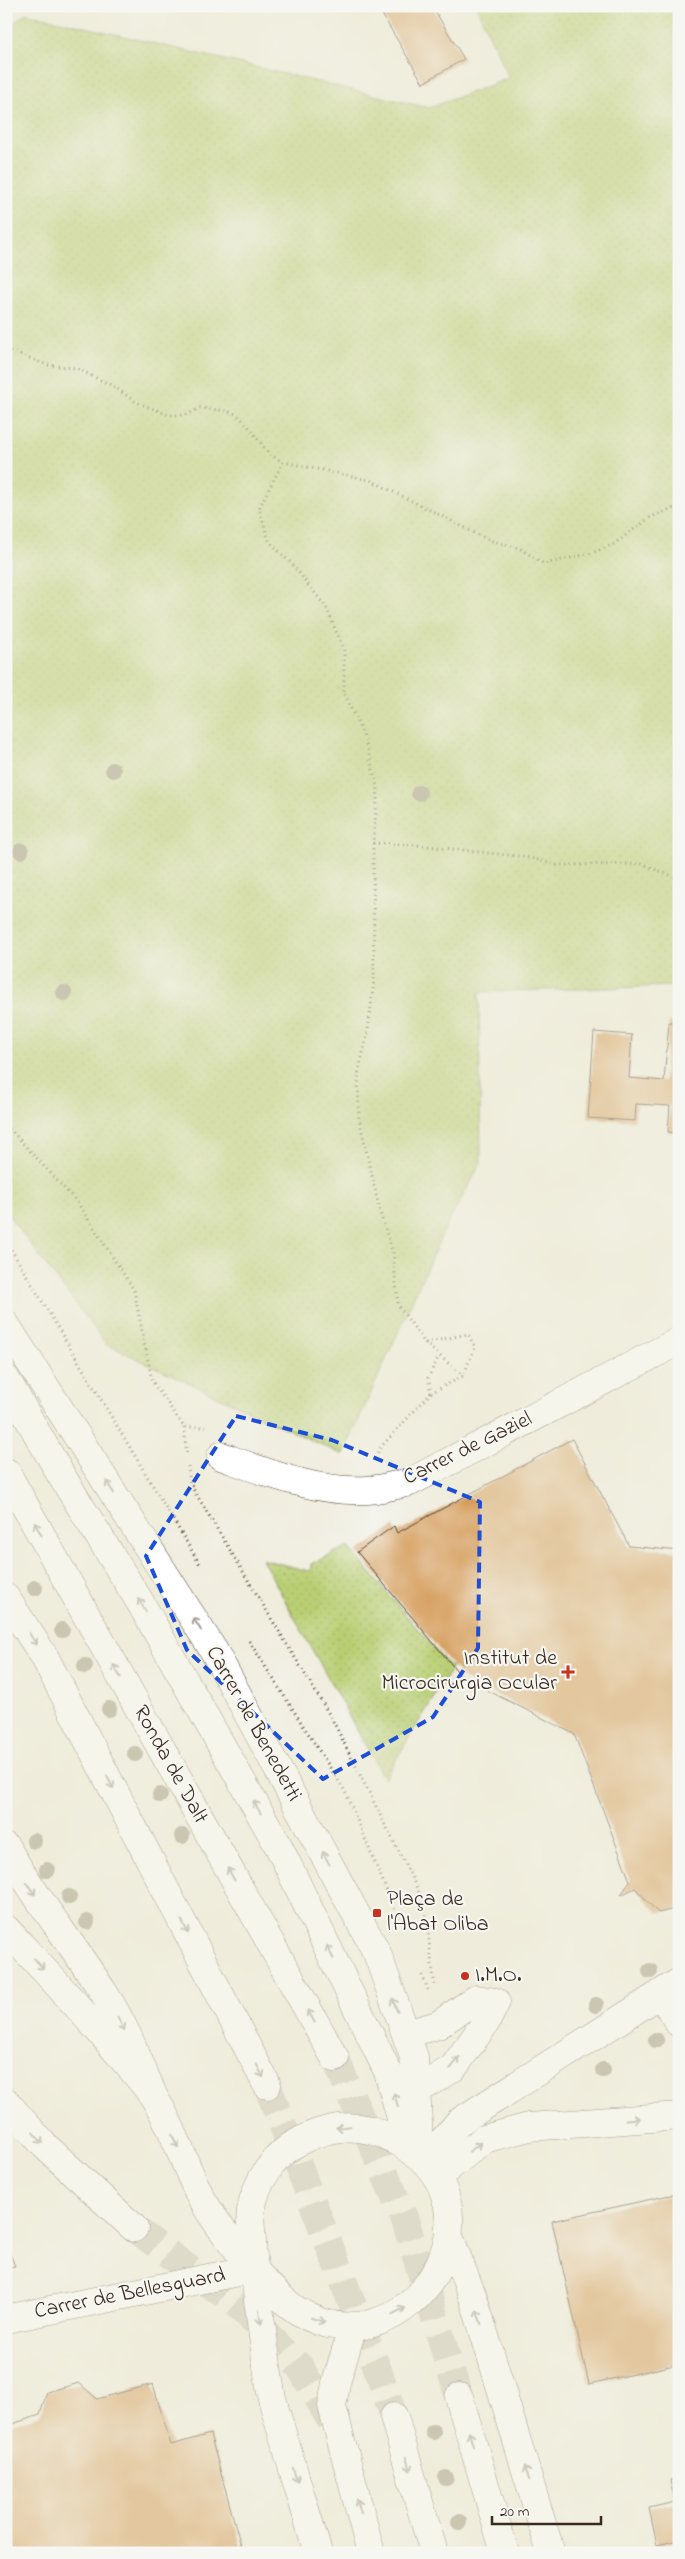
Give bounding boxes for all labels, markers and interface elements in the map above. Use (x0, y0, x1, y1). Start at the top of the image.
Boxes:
street label: Carrer de Gaziel (398, 1404, 538, 1494)
one-way arrow (104, 1480, 114, 1494)
one-way arrow (33, 1522, 42, 1537)
one-way arrow (136, 1598, 146, 1613)
one-way arrow (192, 1617, 202, 1631)
one-way arrow (28, 1632, 38, 1646)
street label: Carrer de Benedetti (197, 1640, 309, 1808)
place label: Institut de Microcirurgia Ocular (381, 1643, 557, 1701)
one-way arrow (112, 1664, 122, 1679)
marker: Institut de Microcirurgia Ocular (561, 1665, 575, 1679)
street label: Ronda de Dalt (124, 1700, 216, 1831)
one-way arrow (105, 1775, 115, 1790)
one-way arrow (251, 1800, 261, 1815)
one-way arrow (321, 1851, 331, 1866)
one-way arrow (226, 1867, 235, 1882)
one-way arrow (26, 1882, 36, 1896)
place label: Plaça de l'Abat Oliba (387, 1884, 489, 1941)
marker: Plaça de l'Abat Oliba (371, 1907, 383, 1919)
one-way arrow (180, 1919, 190, 1934)
one-way arrow (325, 1945, 334, 1960)
one-way arrow (33, 1958, 45, 1971)
place label: I.M.O. (475, 1960, 521, 1992)
marker: I.M.O. (459, 1970, 471, 1982)
one-way arrow (390, 1997, 399, 2013)
one-way arrow (305, 2009, 315, 2023)
one-way arrow (117, 2016, 126, 2031)
one-way arrow (450, 2057, 461, 2070)
one-way arrow (255, 2063, 265, 2078)
one-way arrow (390, 2093, 400, 2109)
one-way arrow (625, 2115, 641, 2124)
one-way arrow (336, 2123, 352, 2132)
one-way arrow (32, 2132, 44, 2145)
one-way arrow (170, 2133, 180, 2148)
one-way arrow (468, 2141, 481, 2152)
street label: Carrer de Bellesguard (32, 2260, 229, 2329)
one-way arrow (392, 2306, 407, 2316)
one-way arrow (256, 2309, 266, 2325)
one-way arrow (474, 2310, 483, 2325)
one-way arrow (310, 2316, 325, 2325)
one-way arrow (466, 2431, 476, 2447)
one-way arrow (403, 2456, 413, 2472)
one-way arrow (521, 2465, 531, 2481)
one-way arrow (290, 2467, 300, 2483)
scale bar (492, 2494, 601, 2526)
one-way arrow (354, 2498, 363, 2514)
text: 20 m (500, 2501, 530, 2523)

